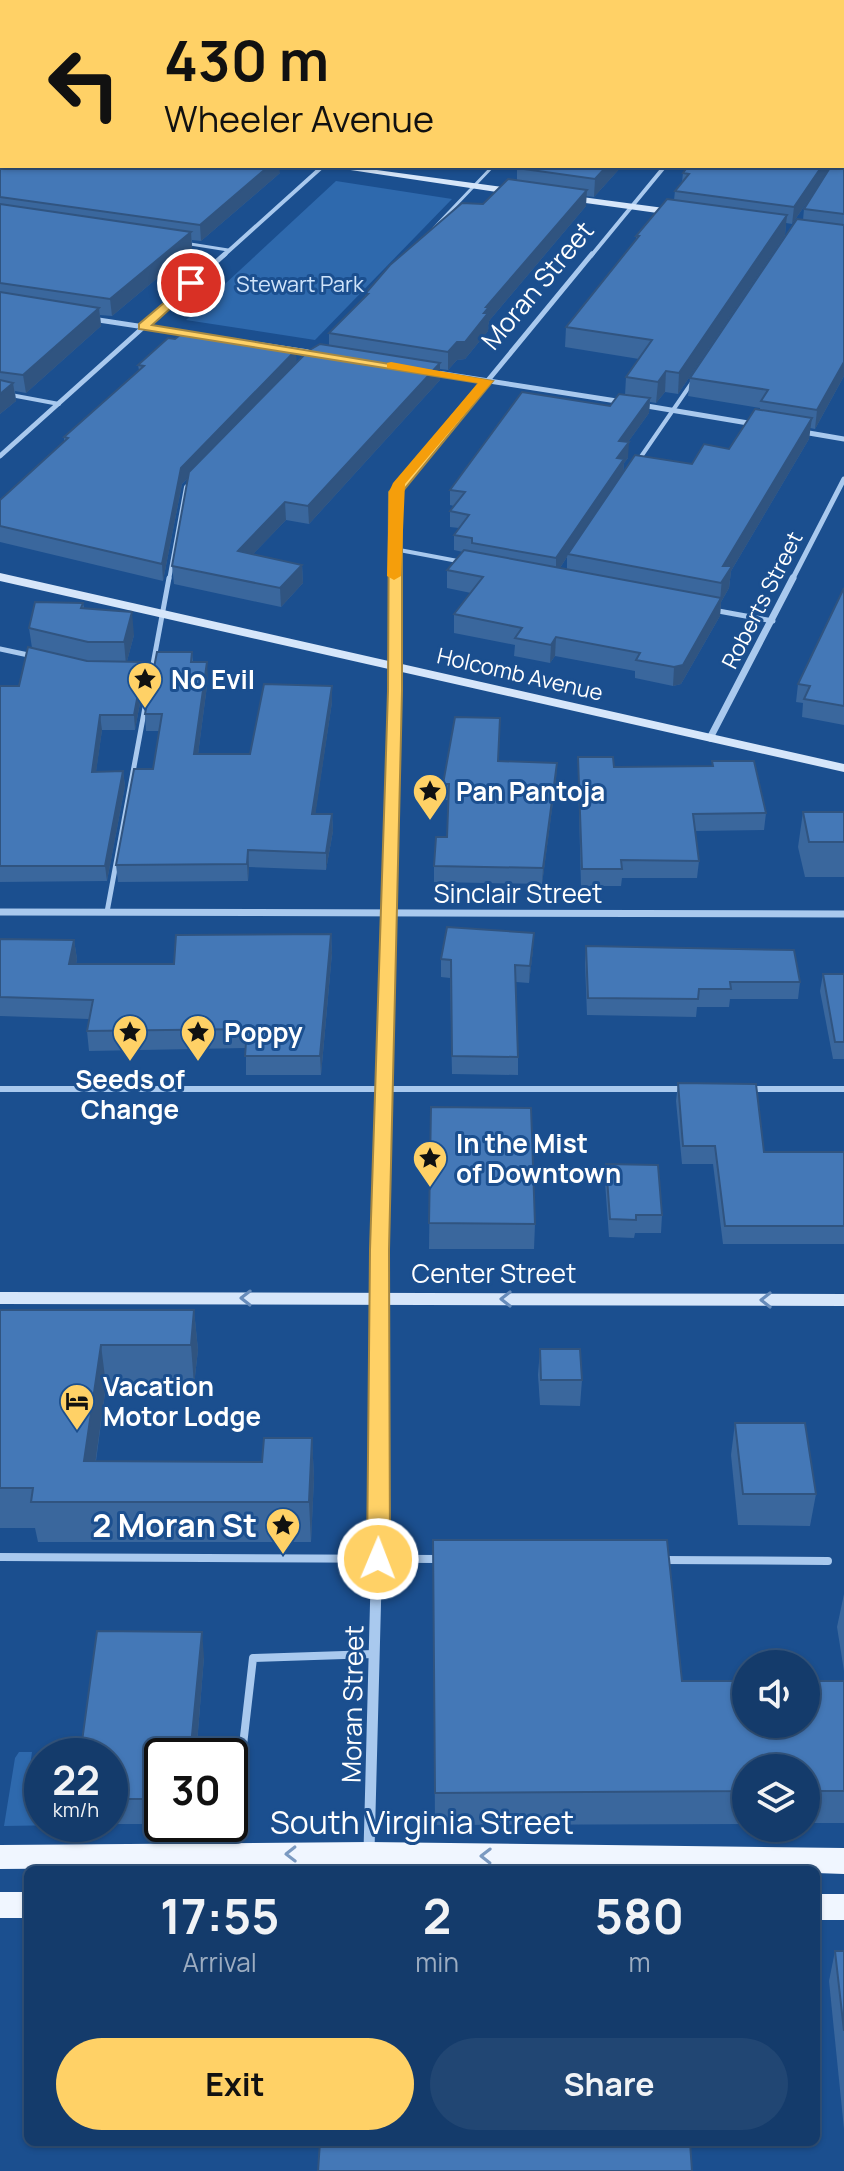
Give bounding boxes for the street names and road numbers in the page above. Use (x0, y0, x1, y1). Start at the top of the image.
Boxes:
street label: Moran Street (473, 213, 601, 357)
street label: Roberts Street (715, 526, 810, 674)
street label: Holcomb Avenue (434, 640, 606, 708)
street label: Sinclair Street (434, 875, 602, 911)
street label: Center Street (412, 1255, 576, 1291)
street label: Moran Street (333, 1625, 371, 1783)
street label: South Virginia Street (270, 1800, 574, 1844)

